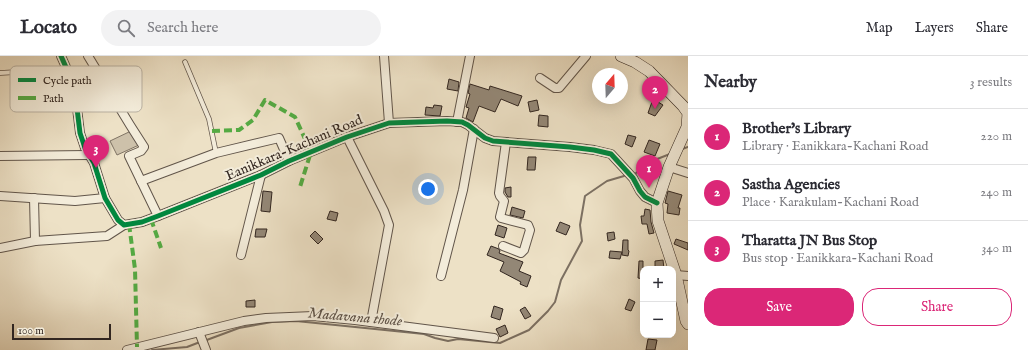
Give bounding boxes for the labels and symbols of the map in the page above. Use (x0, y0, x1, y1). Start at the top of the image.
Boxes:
legend (10, 66, 142, 112)
north arrow (592, 68, 628, 104)
text: Cycle path (43, 74, 92, 88)
pin: 2 (642, 76, 668, 109)
text: Path (43, 92, 64, 106)
street label: Eanikkara-Kachani Road (223, 111, 366, 185)
pin: 3 (83, 135, 109, 168)
pin: 1 (636, 155, 662, 188)
your location (418, 179, 438, 199)
water label: Madavana thode (307, 303, 403, 331)
scale bar (12, 322, 111, 341)

